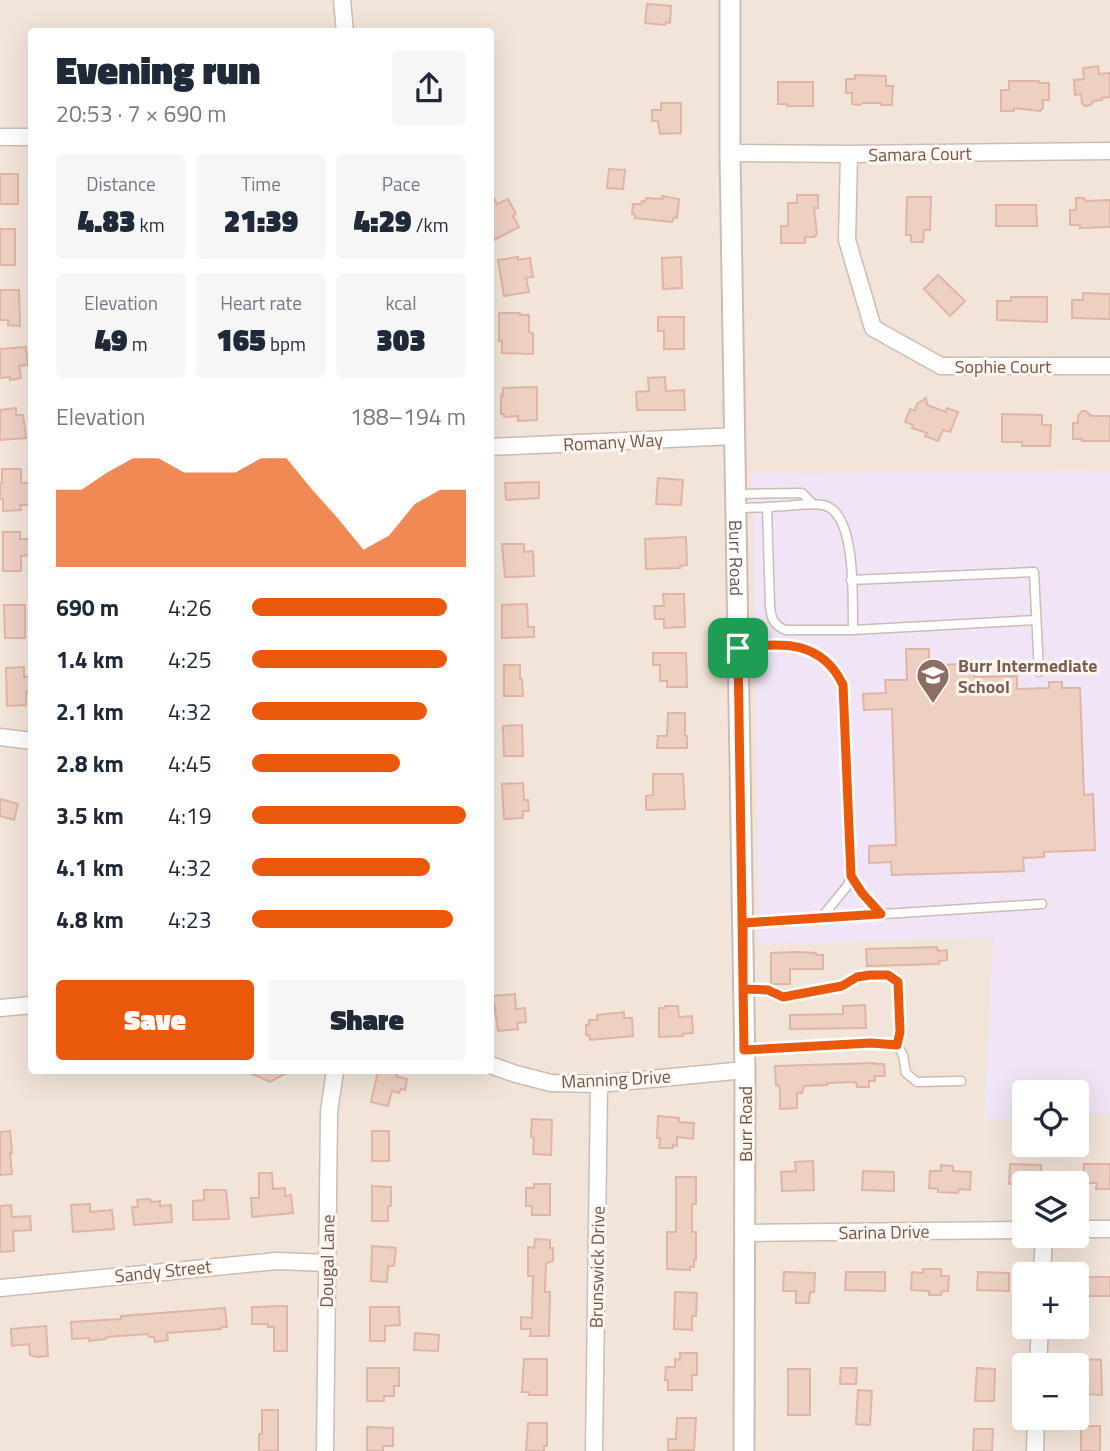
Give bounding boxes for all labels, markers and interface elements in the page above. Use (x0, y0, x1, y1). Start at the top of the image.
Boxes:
text: Evening run (56, 41, 260, 99)
button: share (392, 51, 466, 125)
text: 20:53 · 7 × 690 m (56, 96, 226, 131)
street label: Samara Court (868, 140, 973, 168)
text: Distance (86, 169, 156, 198)
text: Time (241, 169, 281, 198)
text: Pace (382, 169, 420, 198)
text: 4.83 (77, 198, 135, 244)
text: 21:39 (224, 198, 298, 244)
text: 4:29 (353, 198, 412, 244)
text: km (135, 210, 165, 239)
text: /km (412, 210, 449, 239)
text: Elevation (84, 288, 158, 317)
text: Heart rate (220, 288, 302, 317)
text: kcal (385, 288, 417, 317)
text: 49 (94, 317, 127, 363)
text: 165 (216, 317, 266, 363)
text: 303 (376, 317, 426, 363)
text: m (127, 329, 148, 358)
text: bpm (266, 329, 306, 358)
street label: Sophie Court (955, 353, 1052, 380)
text: Elevation (56, 399, 145, 434)
text: 188–194 m (350, 399, 466, 434)
street label: Romany Way (562, 426, 664, 458)
street label: Burr Road (723, 520, 751, 596)
text: 690 m (56, 590, 119, 625)
text: 4:26 (168, 590, 212, 625)
pin (708, 618, 768, 678)
icon: arrive (719, 629, 757, 667)
text: 1.4 km (56, 642, 124, 677)
text: 4:25 (168, 642, 212, 677)
place label: Burr Intermediate School (958, 652, 1098, 700)
school or university icon: Burr Intermediate School (914, 656, 952, 705)
text: 2.1 km (56, 694, 124, 729)
text: 4:32 (168, 694, 212, 729)
text: 2.8 km (56, 746, 124, 781)
text: 4:45 (168, 746, 212, 781)
text: 3.5 km (56, 798, 124, 833)
text: 4:19 (168, 798, 212, 833)
text: 4.1 km (56, 850, 124, 885)
text: 4:32 (168, 850, 212, 885)
text: 4.8 km (56, 902, 124, 937)
text: 4:23 (168, 902, 212, 937)
button: Save (56, 980, 254, 1060)
button: Share (268, 980, 466, 1060)
street label: Manning Drive (561, 1063, 671, 1095)
map controls (1012, 1080, 1089, 1430)
button: locate (1012, 1080, 1089, 1157)
street label: Burr Road (732, 1086, 759, 1162)
button: layers (1012, 1171, 1089, 1248)
street label: Brunswick Drive (582, 1206, 612, 1328)
street label: Dougal Lane (313, 1214, 341, 1308)
street label: Sarina Drive (838, 1218, 930, 1246)
street label: Sandy Street (113, 1252, 213, 1289)
button: + (1012, 1262, 1089, 1339)
button: − (1012, 1353, 1089, 1430)

